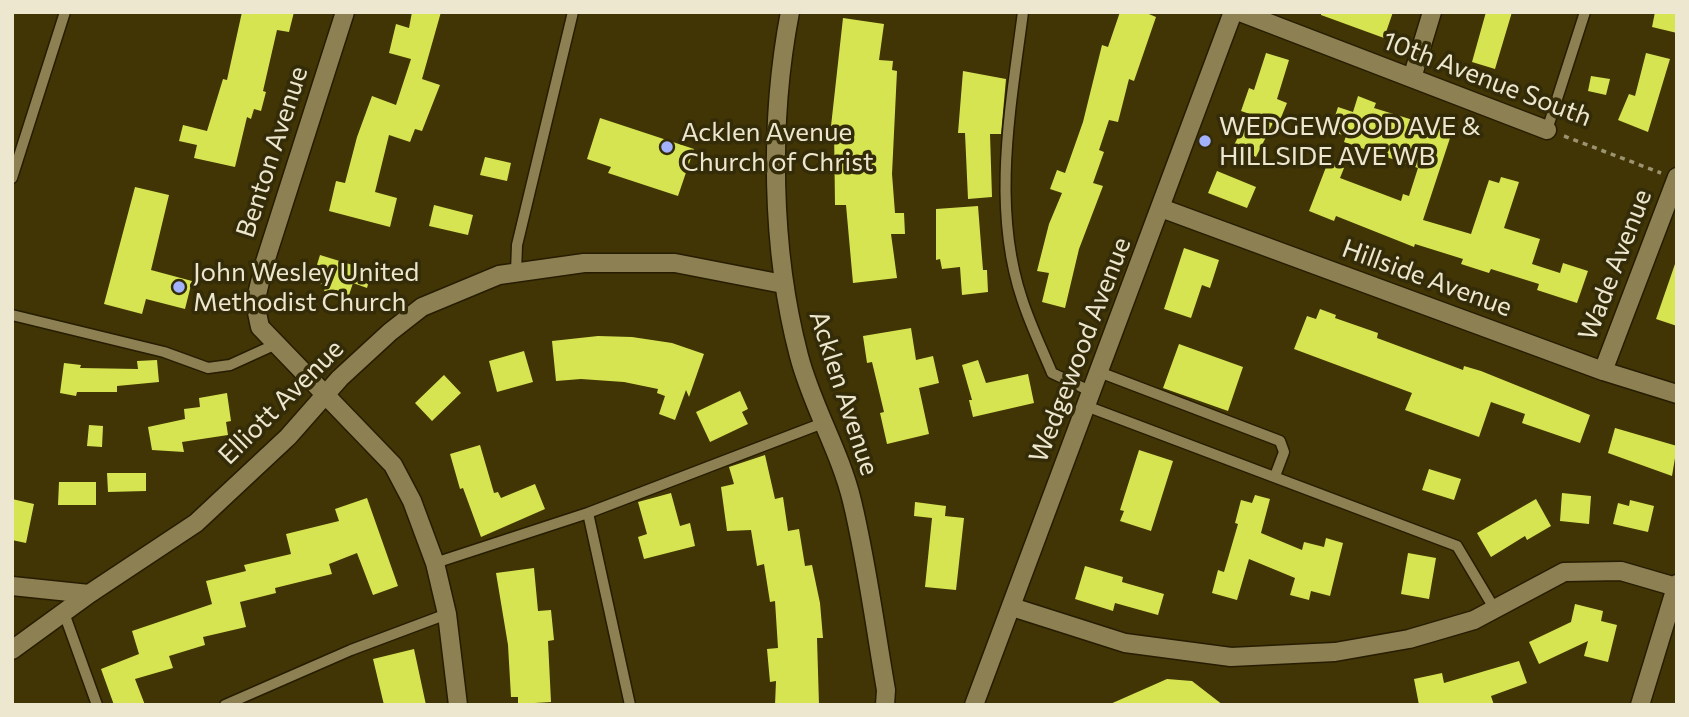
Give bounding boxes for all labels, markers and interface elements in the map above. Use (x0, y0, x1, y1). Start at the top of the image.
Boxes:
street label: 10th Avenue South (1378, 25, 1596, 133)
street label: Benton Avenue (230, 63, 314, 241)
place label: WEDGEWOOD AVE & HILLSIDE AVE WB (1219, 110, 1481, 172)
place label: Acklen Avenue Church of Christ (681, 116, 874, 178)
marker: WEDGEWOOD AVE & HILLSIDE AVE WB (1197, 133, 1213, 149)
marker: Acklen Avenue Church of Christ (659, 139, 675, 155)
street label: Wade Avenue (1572, 185, 1658, 345)
street label: Wedgewood Avenue (1023, 233, 1137, 467)
street label: Hillside Avenue (1338, 233, 1516, 323)
place label: John Wesley United Methodist Church (193, 256, 419, 318)
marker: John Wesley United Methodist Church (171, 279, 187, 295)
street label: Acklen Avenue (803, 307, 885, 479)
street label: Elliott Avenue (212, 333, 350, 471)

